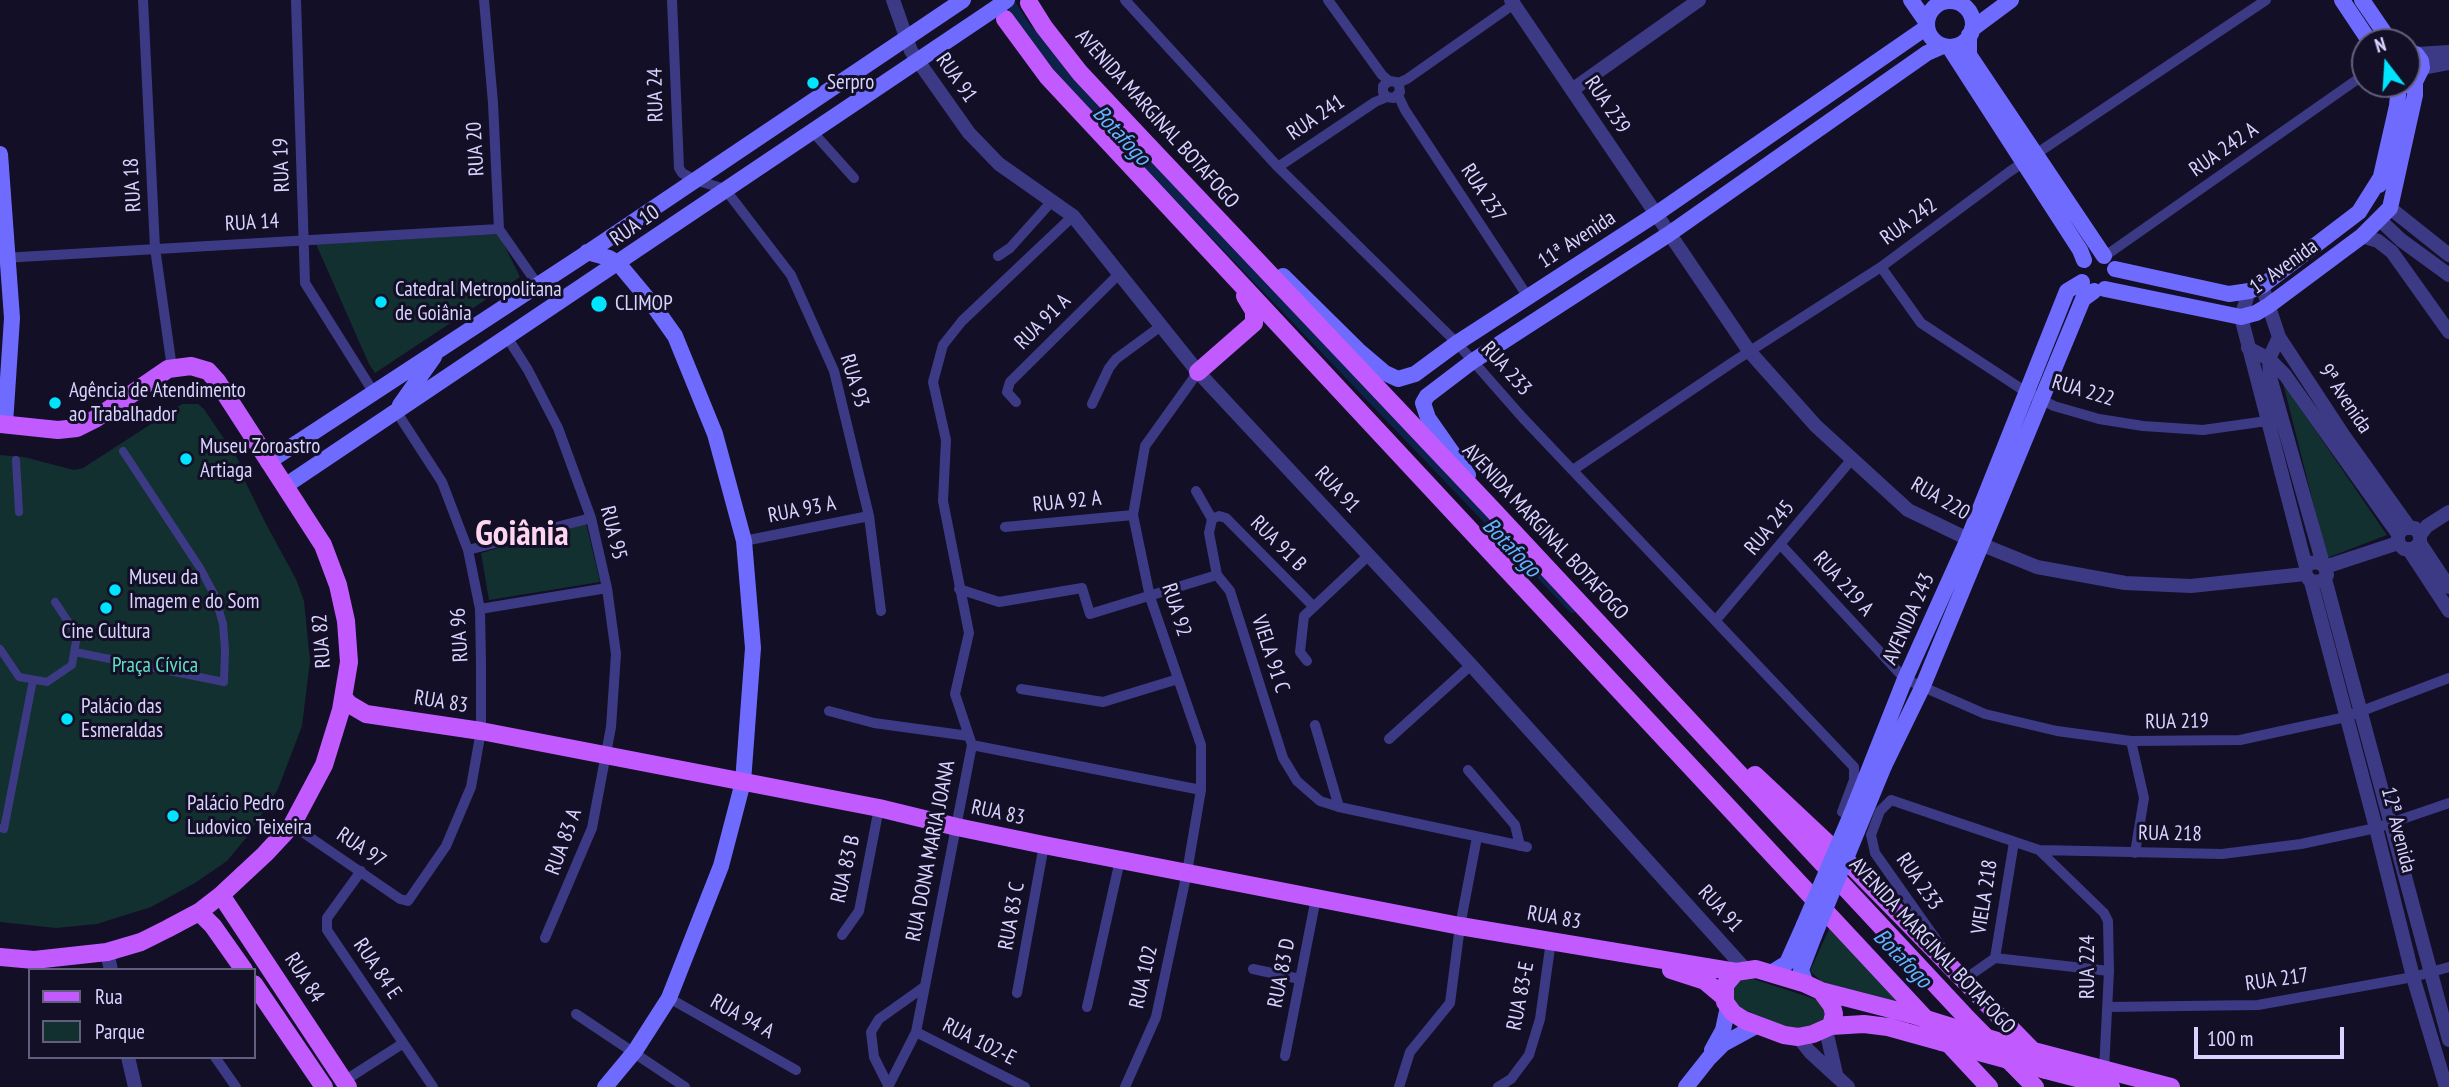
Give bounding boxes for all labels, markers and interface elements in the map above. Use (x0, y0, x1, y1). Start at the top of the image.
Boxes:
street label: AVENIDA MARGINAL BOTAFOGO (1070, 24, 1244, 214)
north arrow (2351, 28, 2421, 98)
text: N (2372, 32, 2389, 58)
street label: RUA 91 (930, 49, 982, 107)
street label: RUA 24 (643, 68, 669, 122)
place label: Serpro (827, 70, 874, 96)
street label: RUA 239 (1579, 72, 1635, 138)
marker: Serpro (805, 75, 821, 91)
street label: RUA 241 (1283, 90, 1349, 146)
water label: Botafogo (1086, 100, 1156, 172)
street label: RUA 242 A (2185, 117, 2263, 183)
street label: RUA 20 (462, 121, 490, 177)
street label: RUA 19 (268, 137, 296, 193)
street label: RUA 18 (119, 157, 147, 213)
street label: RUA 237 (1455, 159, 1511, 227)
street label: RUA 242 (1876, 193, 1942, 251)
street label: RUA 10 (606, 200, 664, 252)
street label: 11ª Avenida (1534, 206, 1620, 274)
street label: RUA 14 (224, 209, 280, 237)
street label: 1ª Avenida (2245, 234, 2323, 300)
place label: Catedral Metropolitana de Goiânia (395, 277, 562, 327)
street label: RUA 91 A (1010, 289, 1076, 355)
place label: CLIMOP (615, 291, 673, 317)
marker: Catedral Metropolitana de Goiânia (373, 294, 389, 310)
marker: CLIMOP (589, 294, 609, 314)
street label: RUA 233 (1475, 337, 1537, 401)
street label: RUA 93 (834, 351, 874, 411)
street label: 9ª Avenida (2313, 360, 2377, 438)
street label: RUA 222 (2049, 370, 2117, 412)
place label: Agência de Atendimento ao Trabalhador (69, 378, 246, 428)
marker: Agência de Atendimento ao Trabalhador (47, 395, 63, 411)
place label: Museu Zoroastro Artiaga (200, 434, 320, 484)
street label: AVENIDA MARGINAL BOTAFOGO (1457, 438, 1633, 626)
marker: Museu Zoroastro Artiaga (178, 451, 194, 467)
street label: RUA 91 (1309, 462, 1365, 518)
street label: RUA 220 (1906, 472, 1974, 526)
street label: RUA 92 A (1032, 486, 1102, 518)
street label: RUA 93 A (766, 491, 838, 529)
street label: RUA 245 (1740, 495, 1800, 561)
street label: RUA 95 (594, 504, 632, 562)
street label: RUA 91 B (1245, 511, 1311, 577)
water label: Botafogo (1476, 513, 1546, 583)
district label: Goiânia (475, 514, 569, 556)
street label: RUA 219 A (1807, 547, 1879, 621)
place label: Museu da Imagem e do Som (129, 565, 259, 615)
street label: AVENIDA 243 (1878, 569, 1940, 669)
street label: RUA 92 (1156, 580, 1196, 640)
marker: Museu da Imagem e do Som (107, 582, 123, 598)
marker: Cine Cultura (98, 600, 114, 616)
street label: RUA 96 (446, 607, 474, 663)
street label: VIELA 91 C (1246, 612, 1294, 696)
street label: RUA 82 (308, 613, 336, 669)
place label: Cine Cultura (62, 619, 150, 645)
park label: Praça Cívica (112, 653, 198, 679)
street label: RUA 83 (412, 685, 470, 719)
place label: Palácio das Esmeraldas (81, 694, 163, 744)
street label: RUA 219 (2145, 709, 2209, 735)
marker: Palácio das Esmeraldas (59, 711, 75, 727)
street label: RUA DONA MARIA JOANA (901, 758, 961, 944)
street label: 12ª Avenida (2375, 785, 2421, 875)
place label: Palácio Pedro Ludovico Teixeira (187, 791, 312, 841)
street label: RUA 83 (969, 795, 1027, 831)
street label: RUA 83 A (540, 805, 588, 879)
marker: Palácio Pedro Ludovico Teixeira (165, 808, 181, 824)
street label: RUA 218 (2138, 821, 2202, 847)
street label: RUA 97 (331, 822, 391, 874)
street label: RUA 83 B (826, 833, 866, 905)
street label: RUA 233 (1890, 849, 1948, 915)
street label: AVENIDA MARGINAL BOTAFOGO (1844, 852, 2020, 1040)
street label: VIELA 218 (1967, 858, 2003, 936)
street label: RUA 83 C (994, 880, 1030, 952)
street label: RUA 91 (1692, 880, 1748, 938)
street label: RUA 83 (1525, 901, 1583, 935)
water label: Botafogo (1867, 924, 1937, 994)
street label: RUA 84 E (348, 934, 406, 1004)
street label: RUA 224 (2075, 935, 2101, 999)
street label: RUA 83 D (1263, 936, 1301, 1010)
street label: RUA 102 (1125, 943, 1163, 1011)
street label: RUA 84 (279, 948, 329, 1008)
street label: RUA 83-E (1502, 960, 1540, 1032)
street label: RUA 217 (2244, 963, 2310, 997)
legend (28, 968, 256, 1059)
text: Rua (95, 983, 123, 1010)
street label: RUA 94 A (706, 989, 778, 1045)
street label: RUA 102-E (938, 1013, 1020, 1071)
scale bar (2197, 1014, 2348, 1058)
text: Parque (95, 1018, 145, 1045)
text: 100 m (2207, 1025, 2253, 1052)

